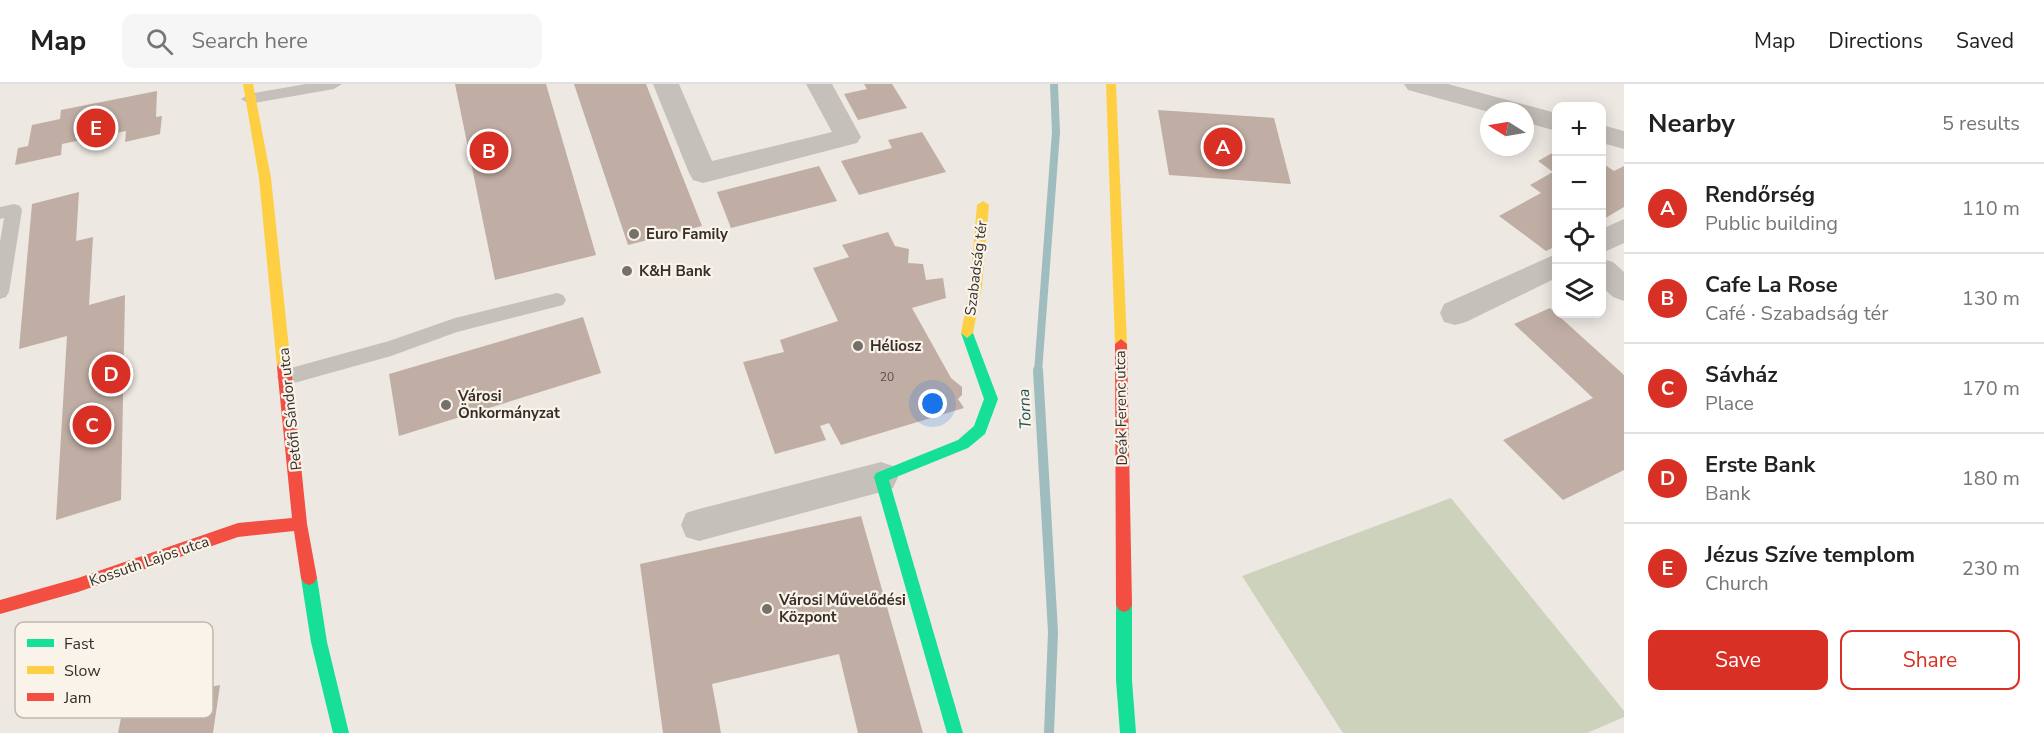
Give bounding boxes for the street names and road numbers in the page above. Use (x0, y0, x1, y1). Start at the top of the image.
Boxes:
street label: Szabadság tér (960, 219, 992, 317)
street label: Petőfi Sándor utca (274, 347, 306, 471)
street label: Deák Ferenc utca (1110, 350, 1132, 466)
street label: Kossuth Lajos utca (86, 531, 212, 591)

